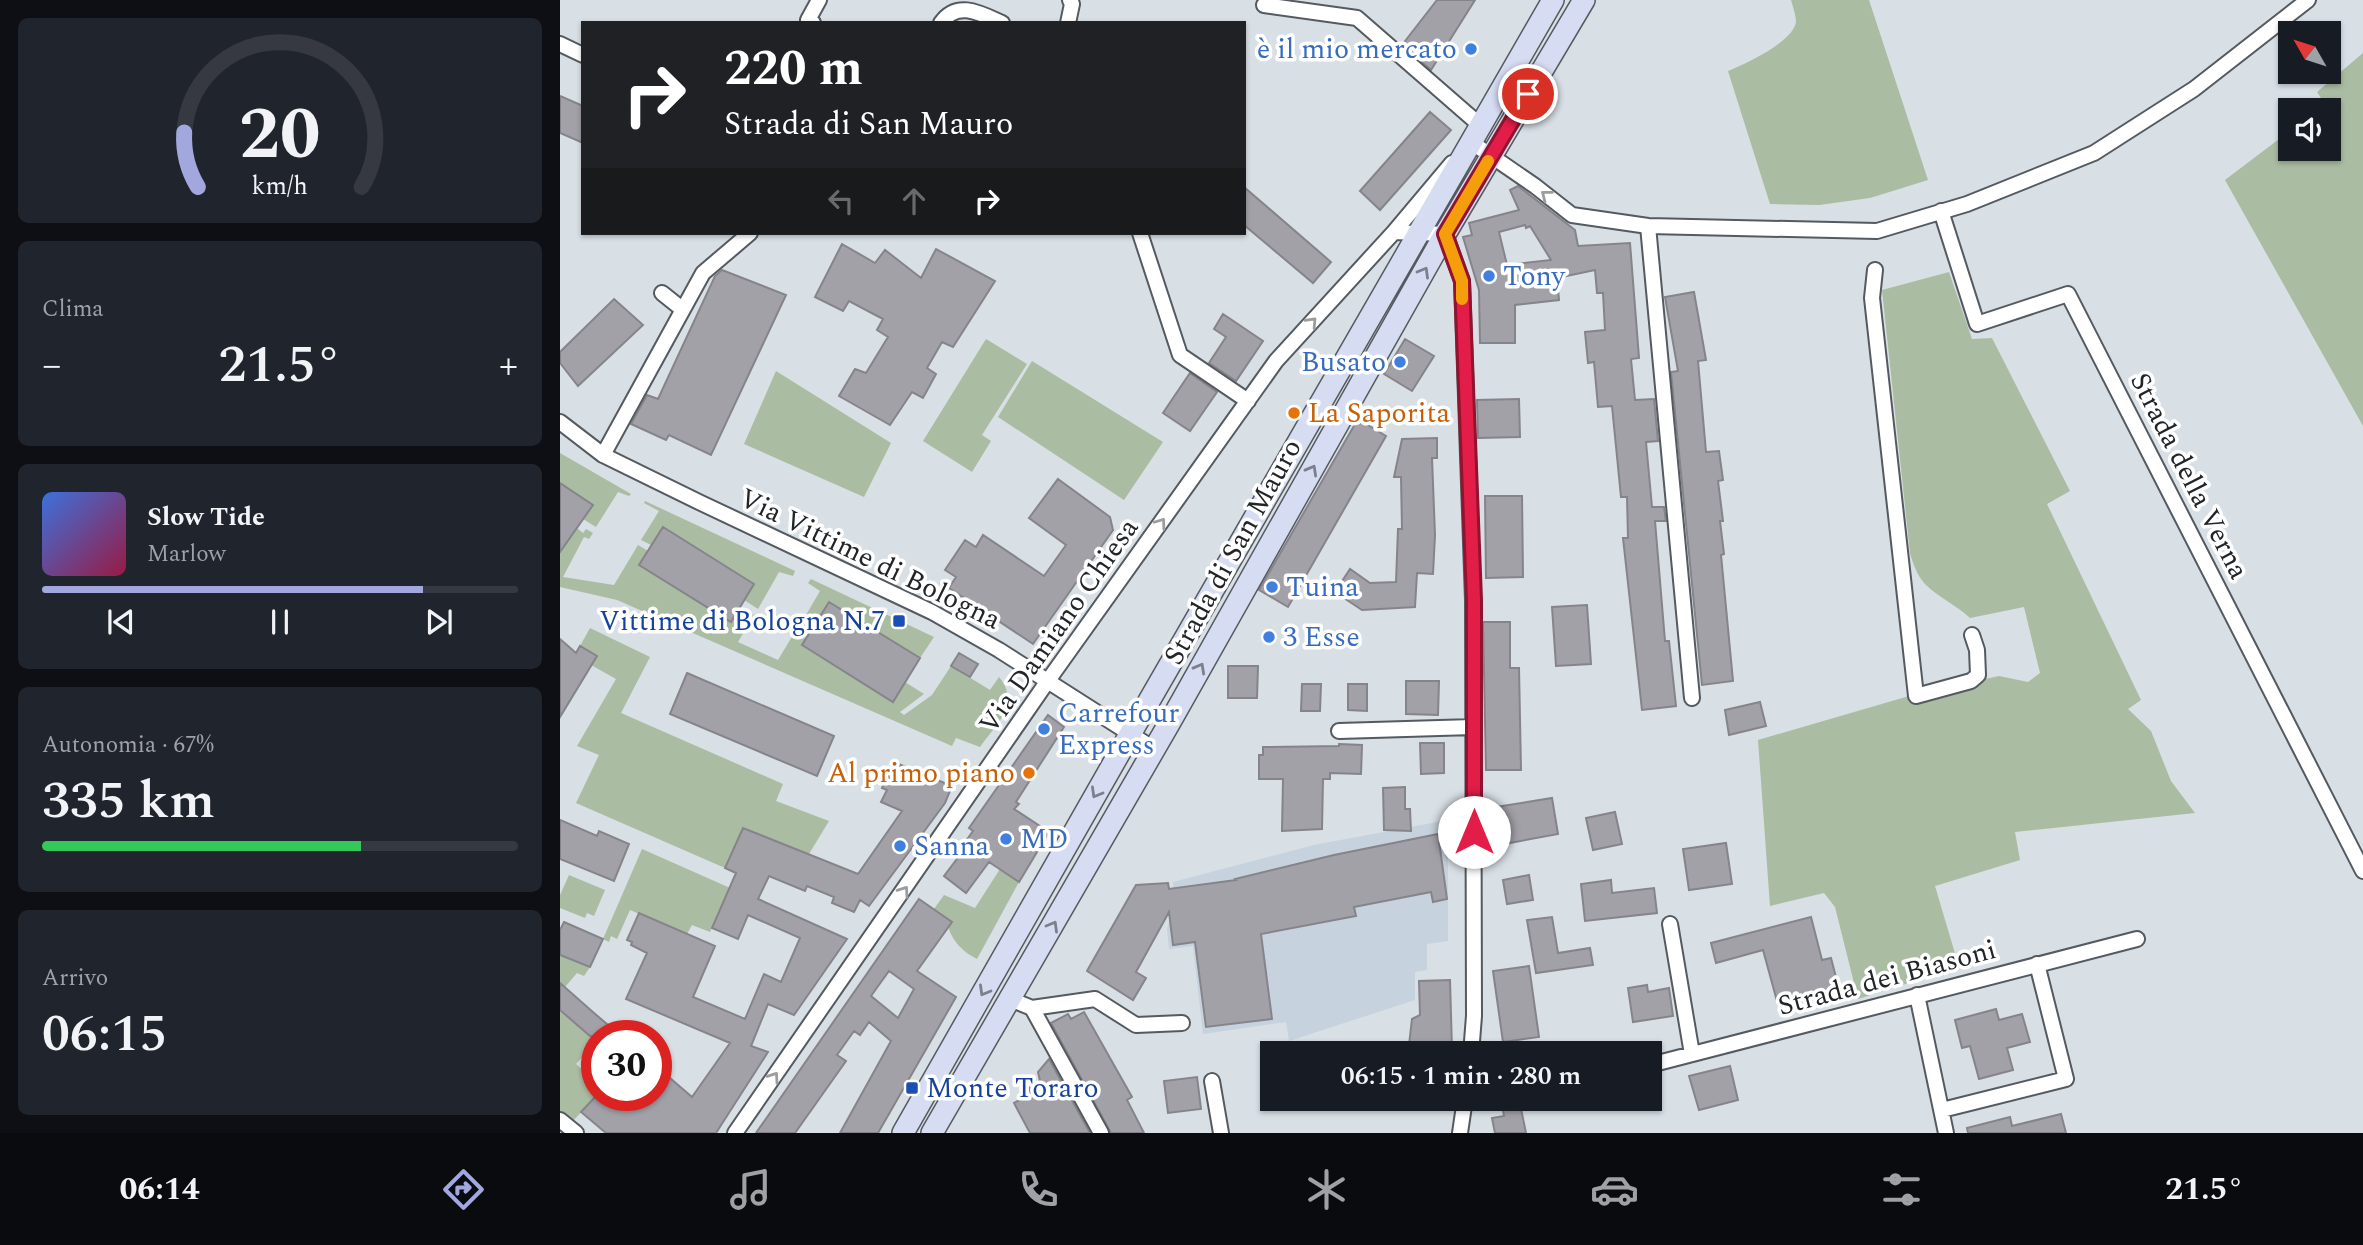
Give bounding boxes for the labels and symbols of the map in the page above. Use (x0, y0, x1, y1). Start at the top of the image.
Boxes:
north arrow (2278, 21, 2342, 84)
place label: è il mio mercato (1257, 28, 1457, 71)
marker: è il mio mercato (1463, 41, 1479, 57)
pin (1498, 64, 1558, 124)
one-way arrow (1542, 190, 1554, 203)
place label: Tony (1503, 255, 1567, 298)
one-way arrow (1415, 267, 1428, 280)
marker: Tony (1481, 268, 1497, 284)
one-way arrow (1303, 317, 1316, 330)
place label: Busato (1301, 341, 1386, 384)
marker: Busato (1392, 354, 1408, 370)
street label: Strada della Verna (2118, 365, 2260, 587)
place label: La Saporita (1308, 392, 1450, 435)
marker: La Saporita (1286, 405, 1302, 421)
street label: Strada di San Mauro (1153, 431, 1313, 673)
one-way arrow (1304, 465, 1317, 477)
street label: Via Vittime di Bologna (732, 477, 1008, 641)
street label: Via Damiano Chiesa (968, 509, 1150, 743)
one-way arrow (1153, 518, 1165, 531)
place label: Tuina (1286, 566, 1359, 609)
marker: Tuina (1264, 579, 1280, 595)
place label: Vittime di Bologna N.7 (599, 600, 885, 643)
marker: Vittime di Bologna N.7 (891, 613, 907, 629)
place label: 3 Esse (1283, 616, 1360, 659)
marker: 3 Esse (1261, 629, 1277, 645)
one-way arrow (1192, 663, 1205, 676)
place label: Carrefour Express (1058, 692, 1179, 767)
marker: Carrefour Express (1036, 721, 1052, 737)
place label: Al primo piano (827, 752, 1015, 795)
marker: Al primo piano (1021, 765, 1037, 781)
one-way arrow (1091, 786, 1104, 799)
position arrow (1437, 795, 1511, 869)
place label: MD (1020, 818, 1069, 861)
place label: Sanna (914, 825, 990, 868)
marker: MD (998, 831, 1014, 847)
marker: Sanna (892, 838, 908, 854)
one-way arrow (896, 886, 908, 899)
one-way arrow (1044, 920, 1057, 933)
street label: Strada dei Biasoni (1773, 928, 2001, 1028)
one-way arrow (979, 984, 992, 996)
speed limit sign: 30 (581, 1020, 672, 1111)
place label: Monte Toraro (926, 1067, 1099, 1110)
one-way arrow (766, 1072, 778, 1085)
marker: Monte Toraro (904, 1080, 920, 1096)

